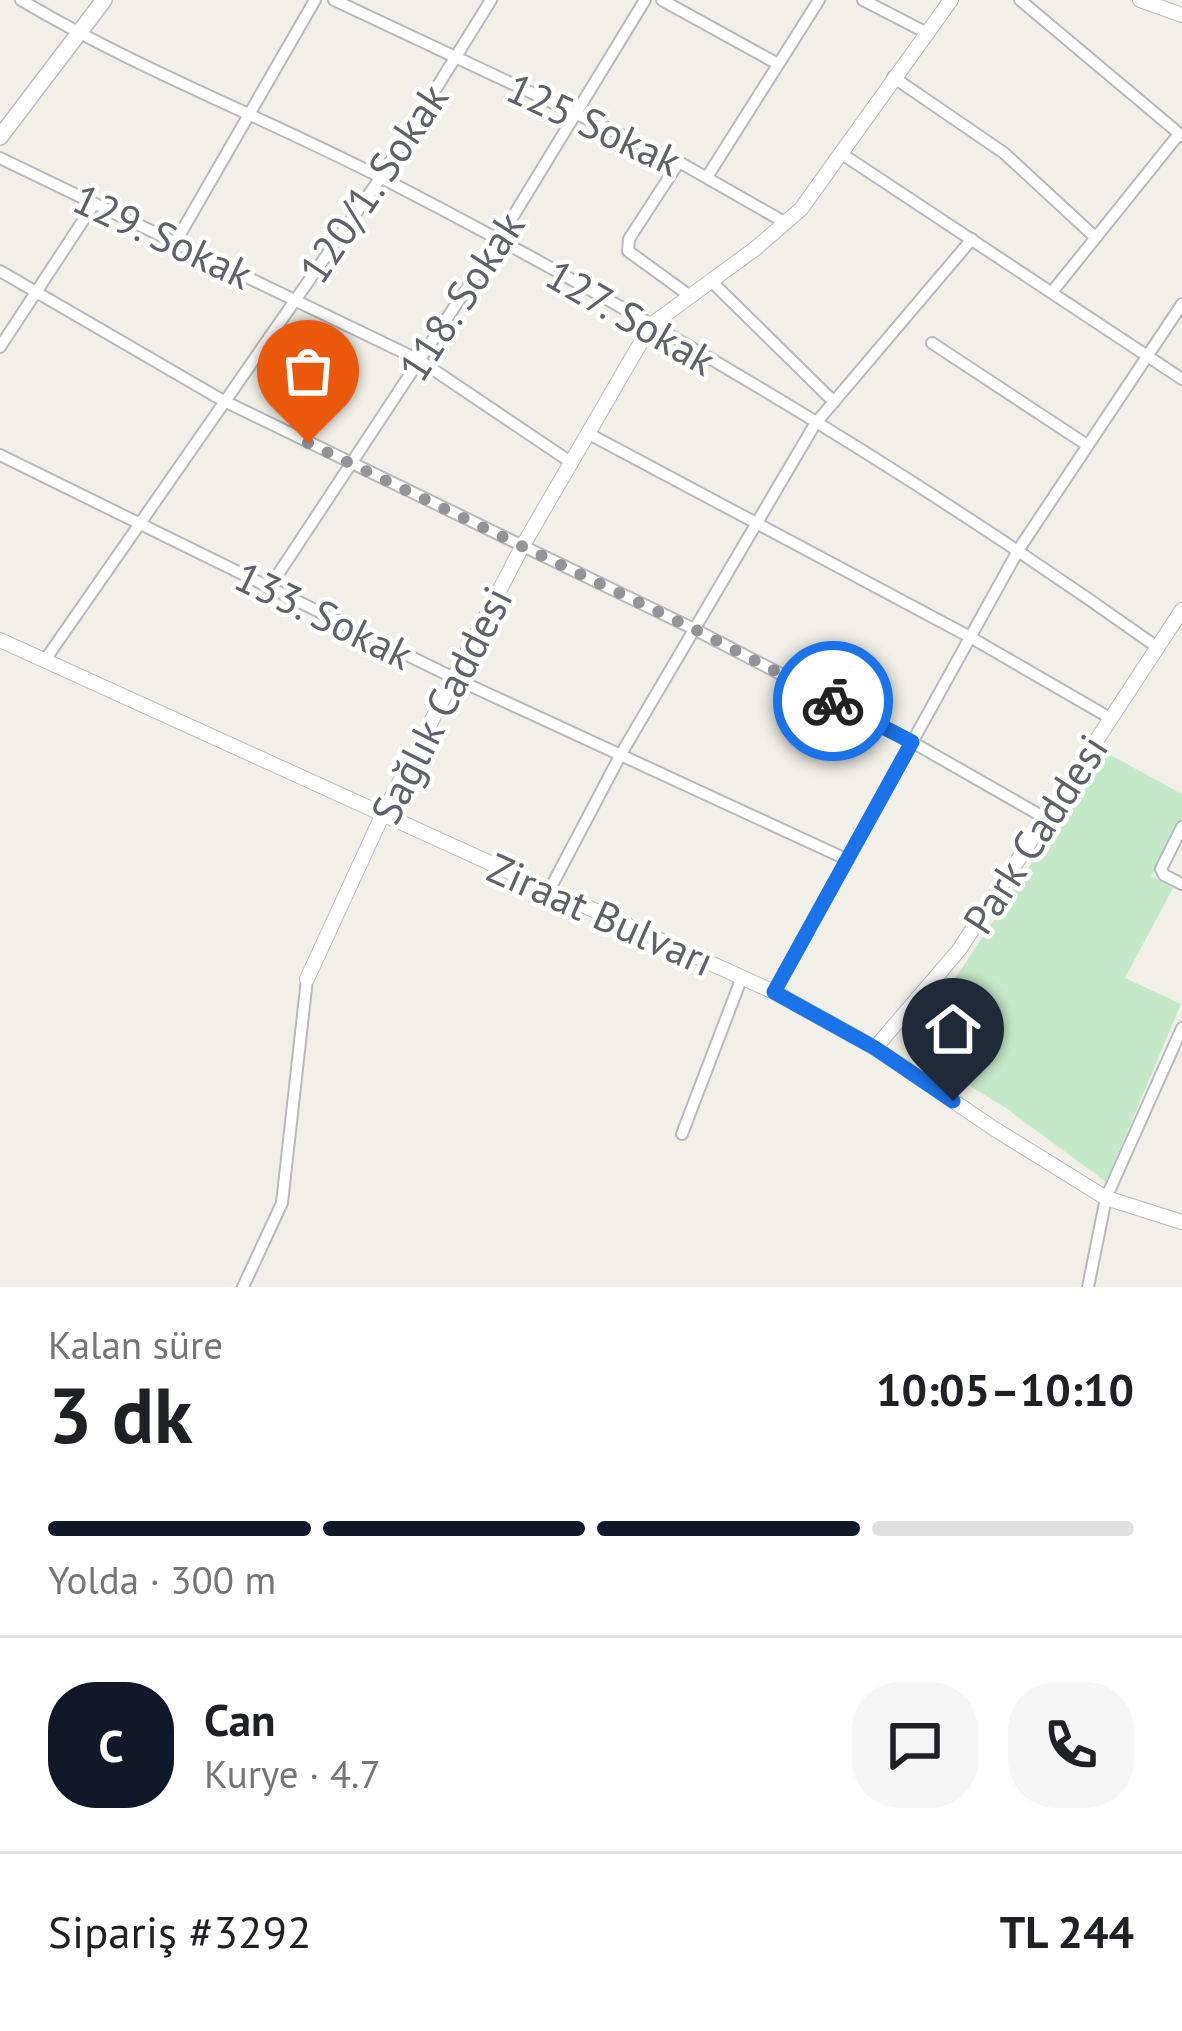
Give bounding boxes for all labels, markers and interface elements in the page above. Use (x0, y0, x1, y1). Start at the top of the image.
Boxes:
street label: 125 Sokak (498, 60, 690, 188)
street label: 120/1. Sokak (286, 73, 460, 293)
street label: 129. Sokak (65, 171, 261, 301)
street label: 118. Sokak (386, 201, 536, 391)
street label: 127. Sokak (536, 246, 726, 388)
pin (257, 320, 359, 443)
icon: bag (275, 338, 341, 404)
street label: 133. Sokak (226, 548, 422, 682)
street label: Sağlık Caddesi (358, 577, 524, 833)
courier (773, 641, 893, 761)
icon: bike (800, 668, 866, 734)
street label: Park Caddesi (950, 724, 1120, 944)
street label: Ziraat Bulvarı (479, 840, 723, 988)
pin (902, 978, 1004, 1101)
icon: home (920, 996, 986, 1062)
text: Kalan süre (48, 1319, 223, 1370)
text: 10:05–10:10 (876, 1360, 1134, 1418)
text: 3 dk (48, 1364, 192, 1465)
text: Yolda · 300 m (48, 1554, 276, 1605)
button: chat (852, 1682, 978, 1808)
button: phone (1008, 1682, 1134, 1808)
text: Can (204, 1690, 276, 1748)
text: C (98, 1716, 124, 1774)
text: Kurye · 4.7 (204, 1748, 381, 1799)
text: Sipariş #3292 (48, 1902, 312, 1960)
text: TL 244 (1000, 1902, 1134, 1960)

